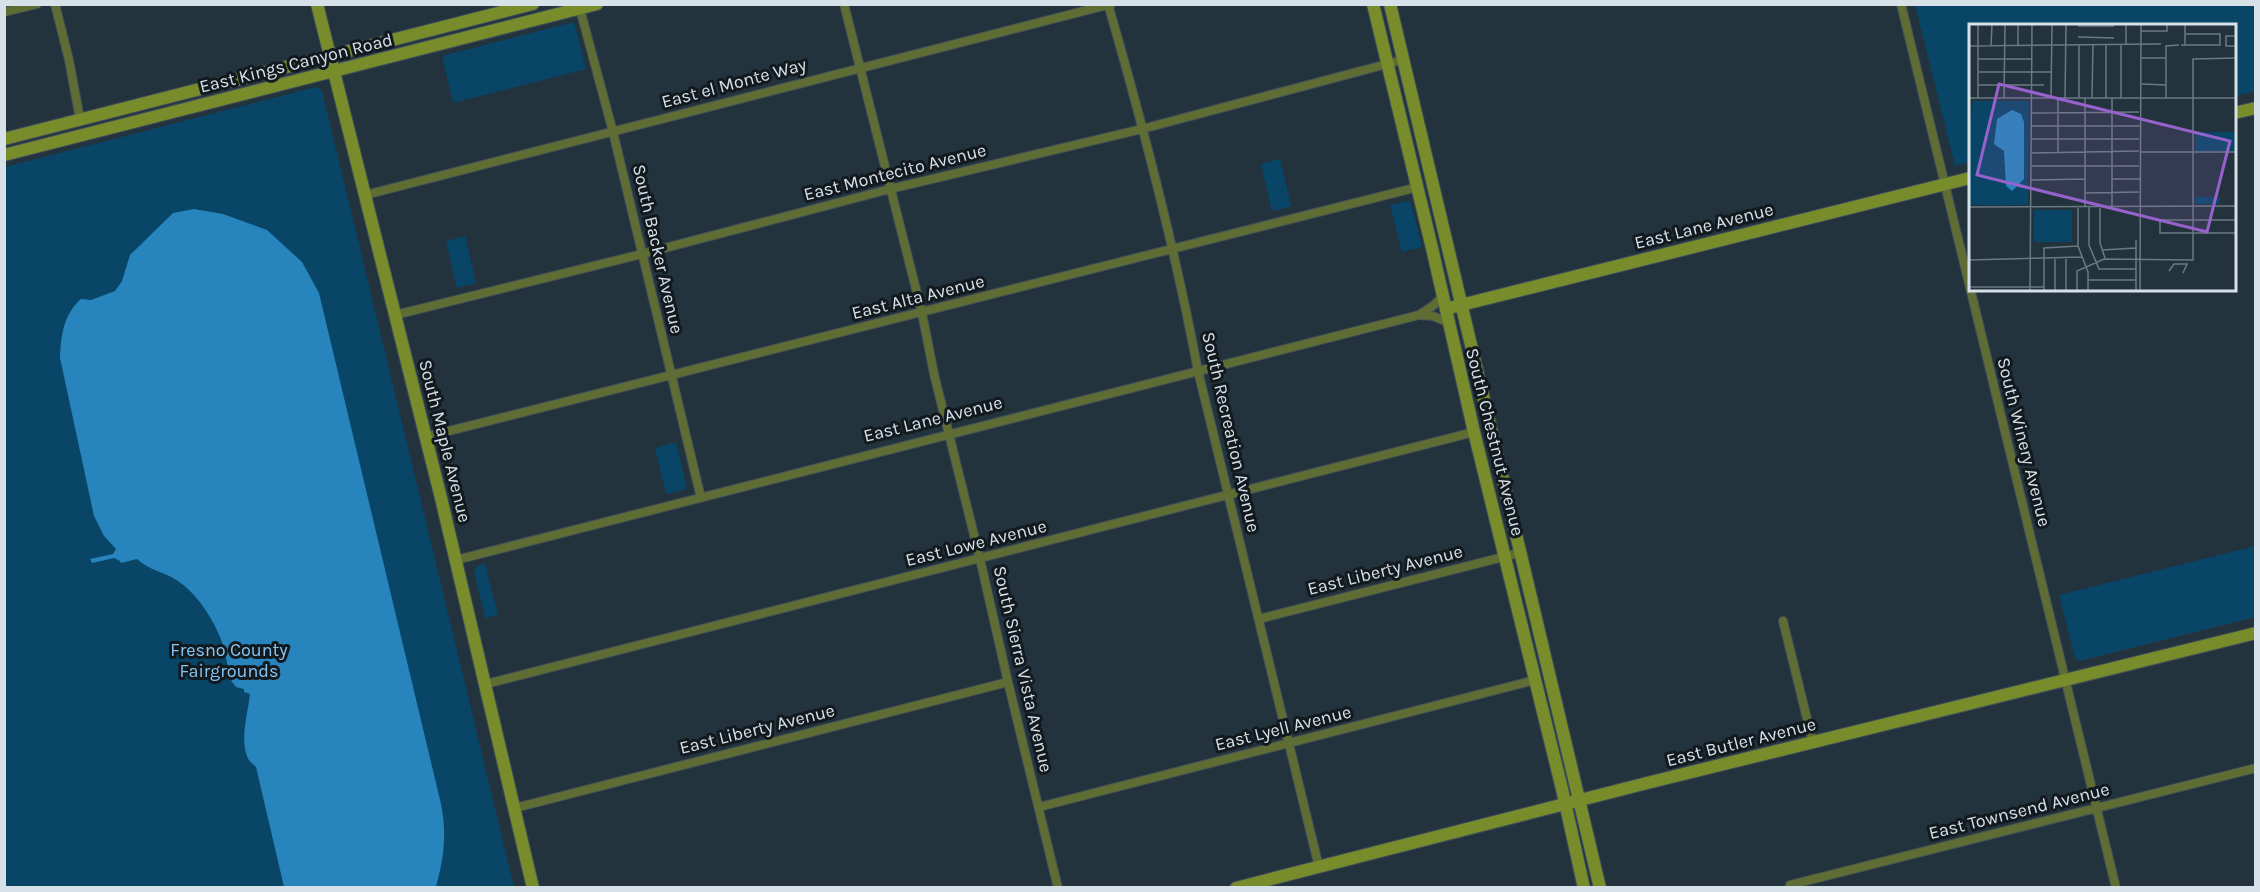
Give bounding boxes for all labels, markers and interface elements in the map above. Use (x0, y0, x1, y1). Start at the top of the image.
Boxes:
inset map (1969, 24, 2236, 291)
street label: East Kings Canyon Road (197, 28, 395, 98)
street label: East el Monte Way (659, 53, 809, 113)
street label: East Montecito Avenue (801, 139, 989, 205)
street label: South Backer Avenue (628, 162, 688, 336)
street label: East Lane Avenue (1632, 198, 1776, 254)
street label: East Alta Avenue (849, 270, 987, 324)
street label: South Recreation Avenue (1197, 330, 1265, 534)
street label: South Chestnut Avenue (1461, 346, 1529, 538)
street label: South Winery Avenue (1992, 355, 2056, 529)
street label: South Maple Avenue (414, 357, 476, 525)
street label: East Lane Avenue (861, 391, 1005, 447)
street label: East Lowe Avenue (903, 515, 1049, 571)
street label: East Liberty Avenue (1305, 540, 1465, 600)
street label: South Sierra Vista Avenue (989, 564, 1057, 774)
park label: Fresno County Fairgrounds (170, 639, 288, 682)
street label: East Liberty Avenue (677, 699, 837, 759)
street label: East Lyell Avenue (1213, 700, 1353, 756)
street label: East Butler Avenue (1664, 713, 1818, 771)
street label: East Townsend Avenue (1926, 778, 2112, 844)

